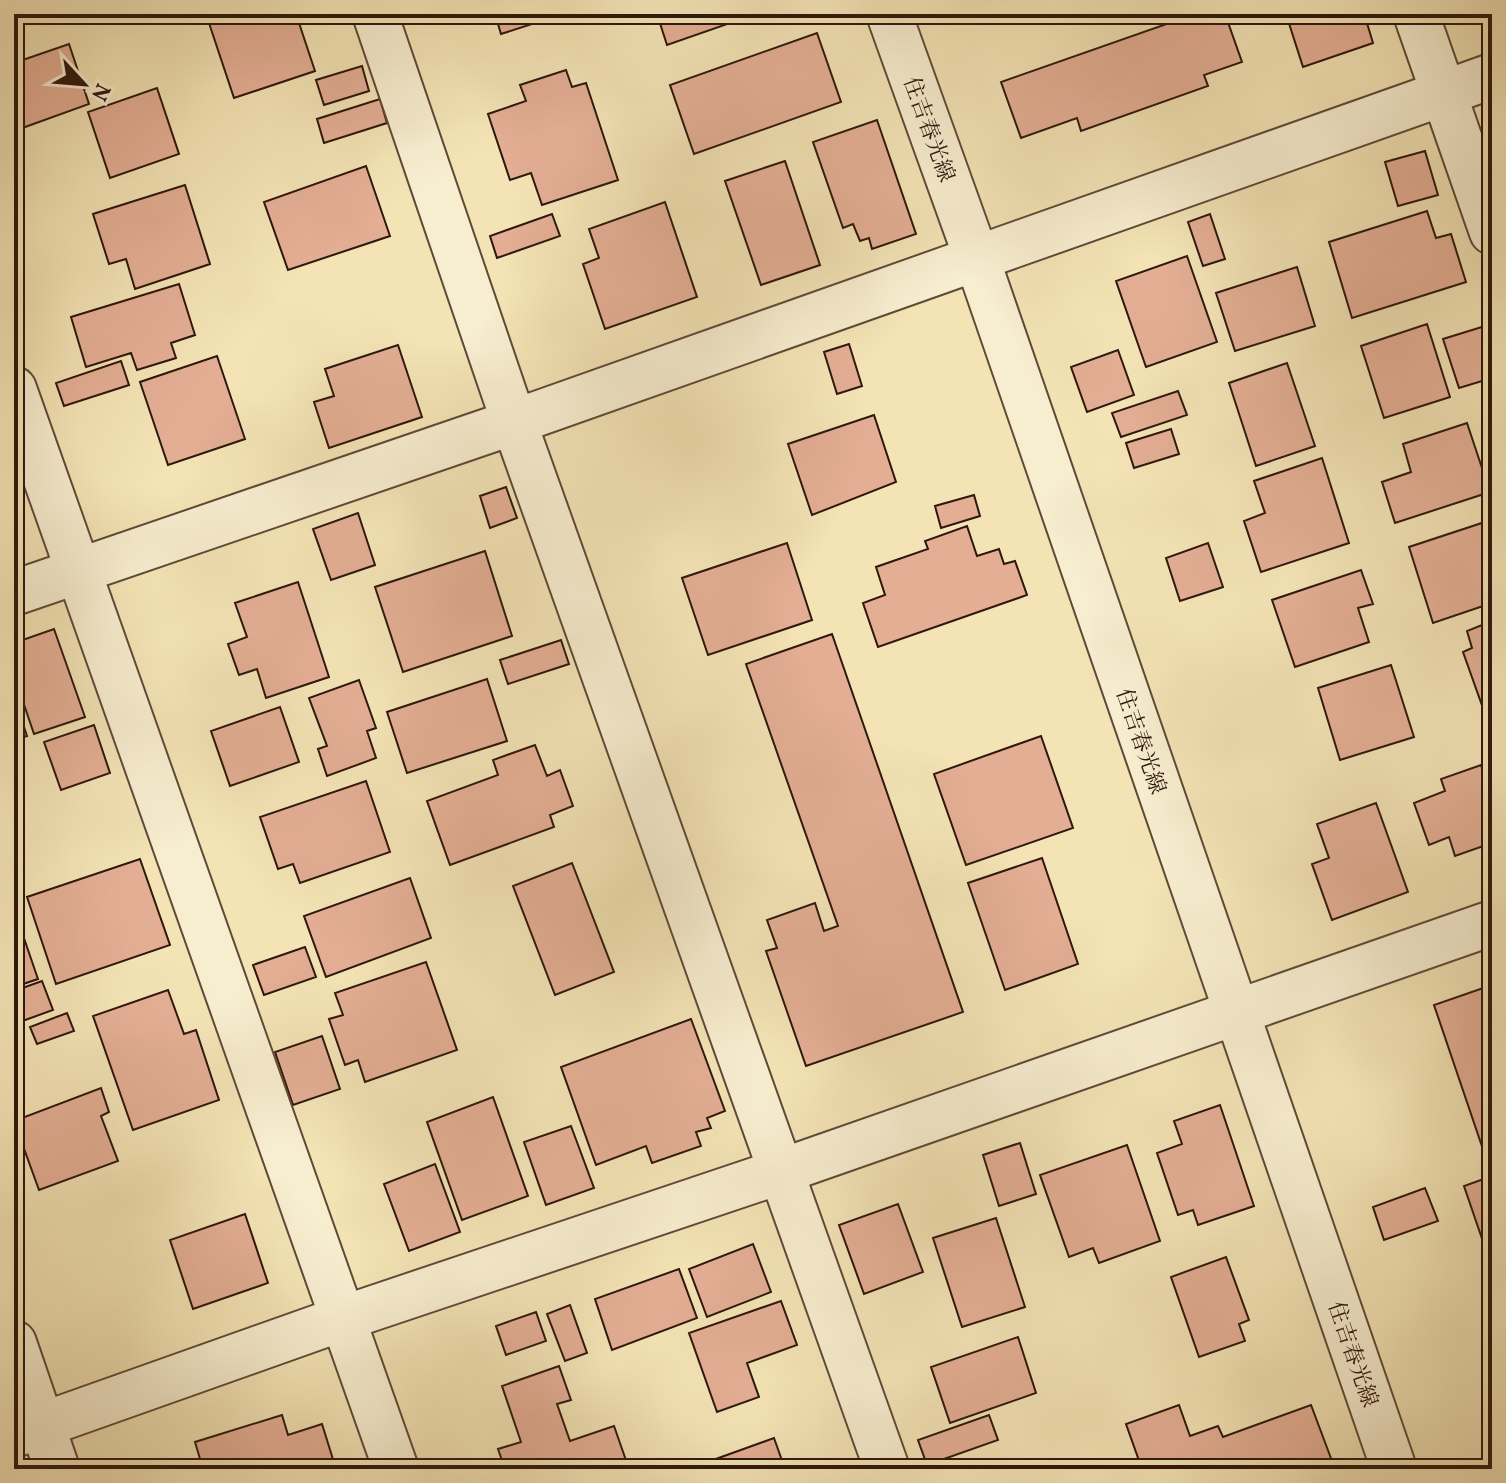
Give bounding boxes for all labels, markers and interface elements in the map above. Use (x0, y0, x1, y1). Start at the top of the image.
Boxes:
north arrow (44, 44, 124, 124)
street label: 住吉春光線 (894, 73, 961, 187)
text: N (82, 78, 117, 106)
street label: 住吉春光線 (1107, 685, 1172, 799)
street label: 住吉春光線 (1319, 1298, 1384, 1412)

